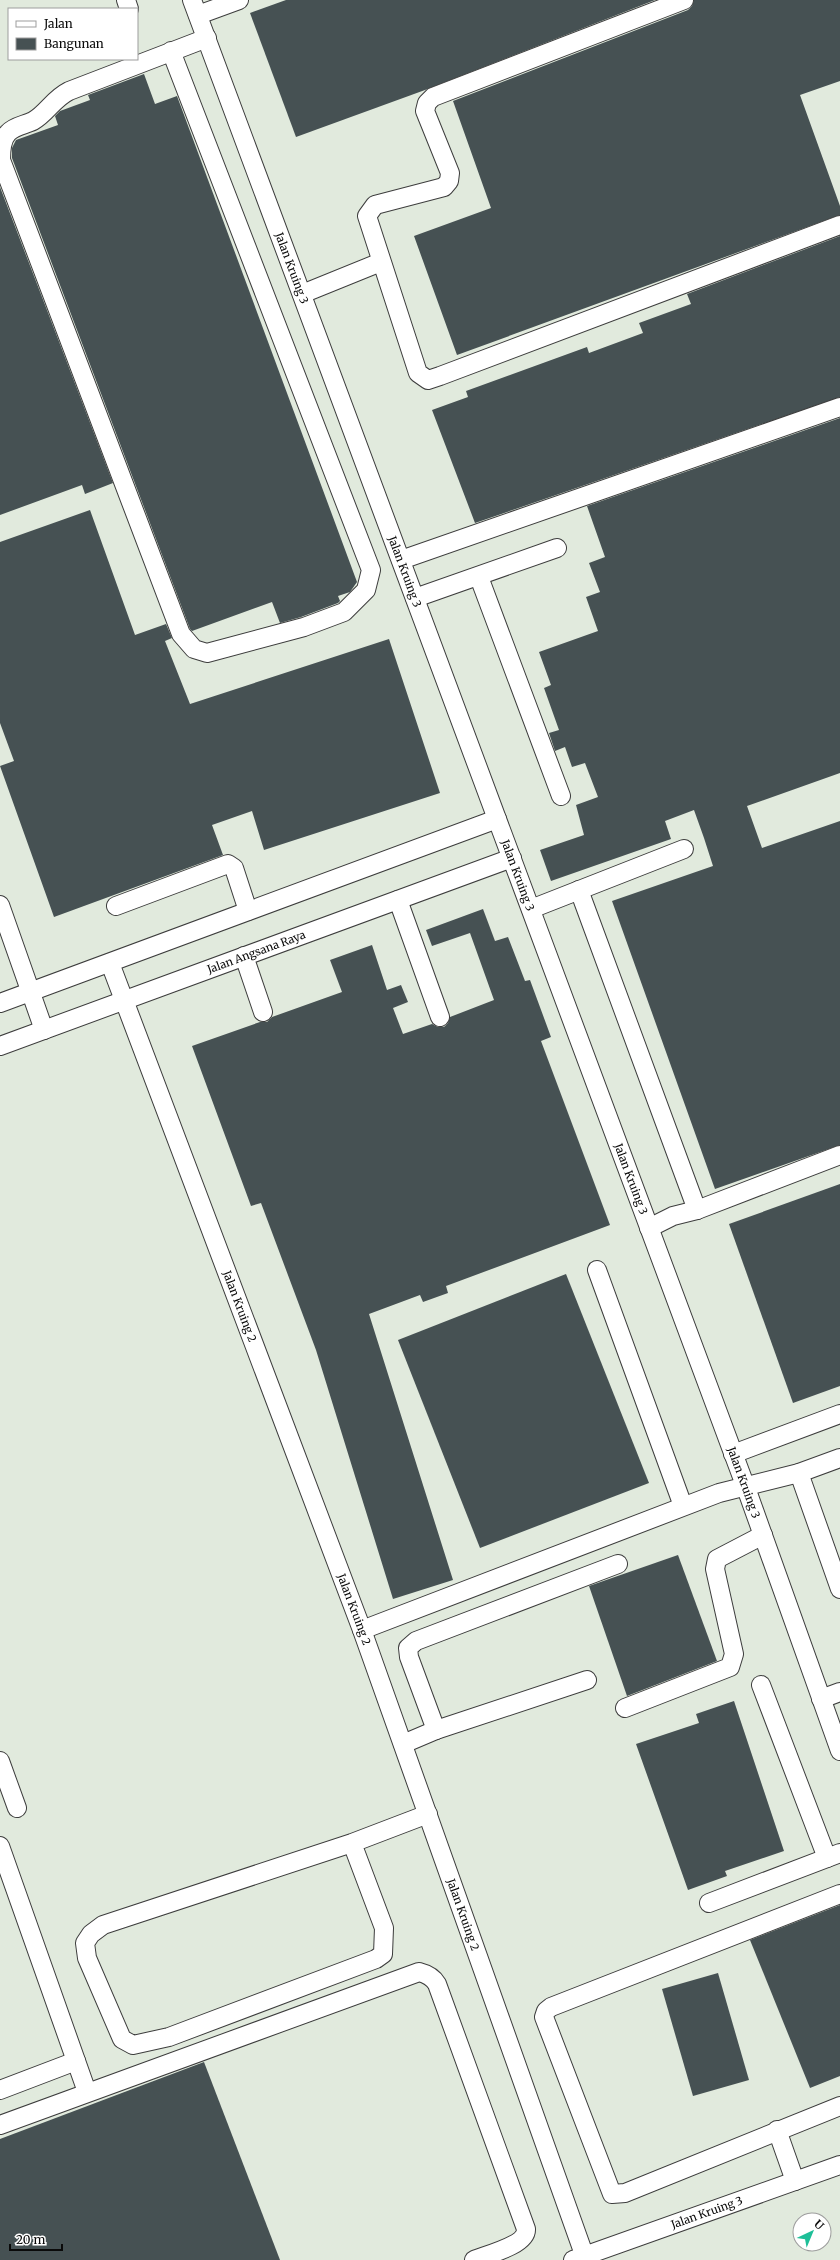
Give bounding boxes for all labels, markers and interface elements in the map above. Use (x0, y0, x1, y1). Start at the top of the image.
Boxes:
legend (8, 8, 138, 60)
text: Jalan (43, 16, 73, 31)
text: Bangunan (44, 36, 104, 51)
street label: Jalan Kruing 3 (272, 229, 311, 306)
street label: Jalan Kruing 3 (385, 533, 425, 609)
street label: Jalan Kruing 3 (498, 837, 538, 913)
street label: Jalan Angsana Raya (204, 927, 307, 977)
street label: Jalan Kruing 3 (611, 1140, 651, 1217)
street label: Jalan Kruing 2 (220, 1268, 260, 1344)
street label: Jalan Kruing 3 (724, 1444, 763, 1520)
street label: Jalan Kruing 2 (334, 1571, 374, 1647)
street label: Jalan Kruing 2 (444, 1876, 482, 1952)
street label: Jalan Kruing 3 (668, 2193, 744, 2232)
north arrow (792, 2212, 832, 2252)
text: U (811, 2217, 827, 2233)
scale bar (10, 2226, 62, 2252)
text: 20 m (16, 2232, 45, 2247)

